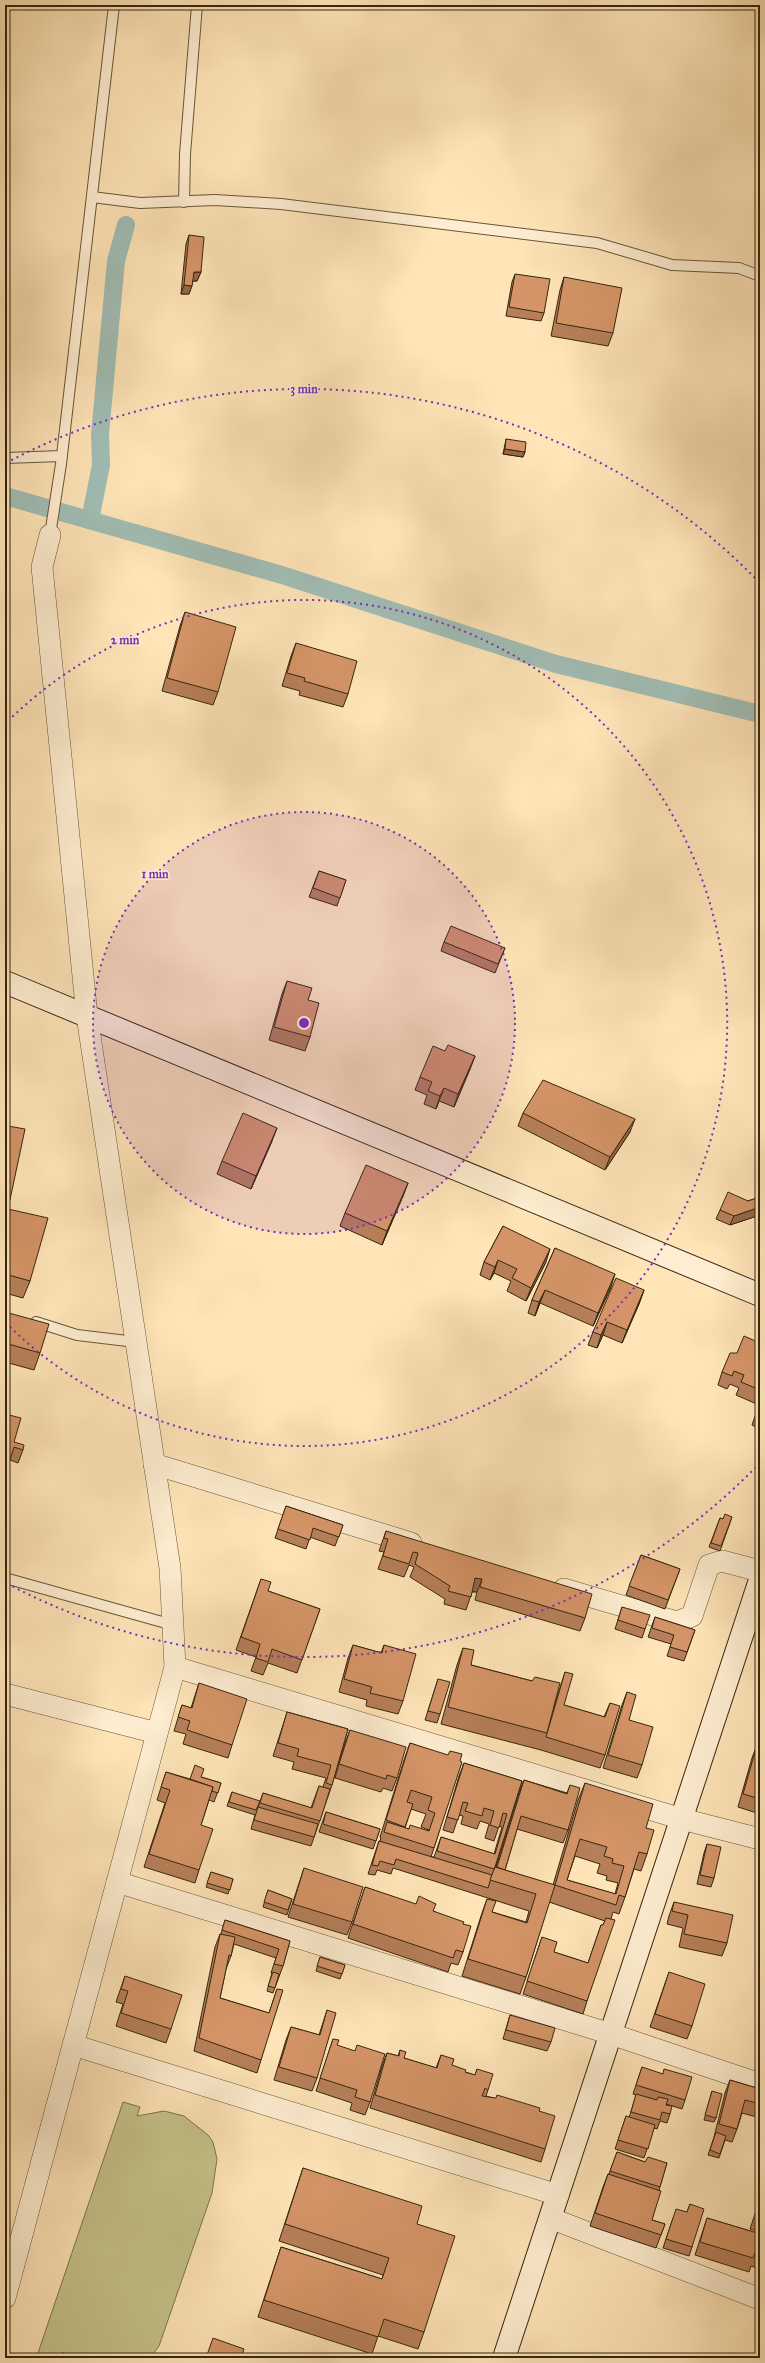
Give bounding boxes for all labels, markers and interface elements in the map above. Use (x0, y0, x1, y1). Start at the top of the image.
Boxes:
text: 3 min (290, 382, 318, 397)
text: 2 min (111, 633, 140, 647)
text: 1 min (141, 867, 169, 881)
centre of rings (297, 1016, 311, 1030)

